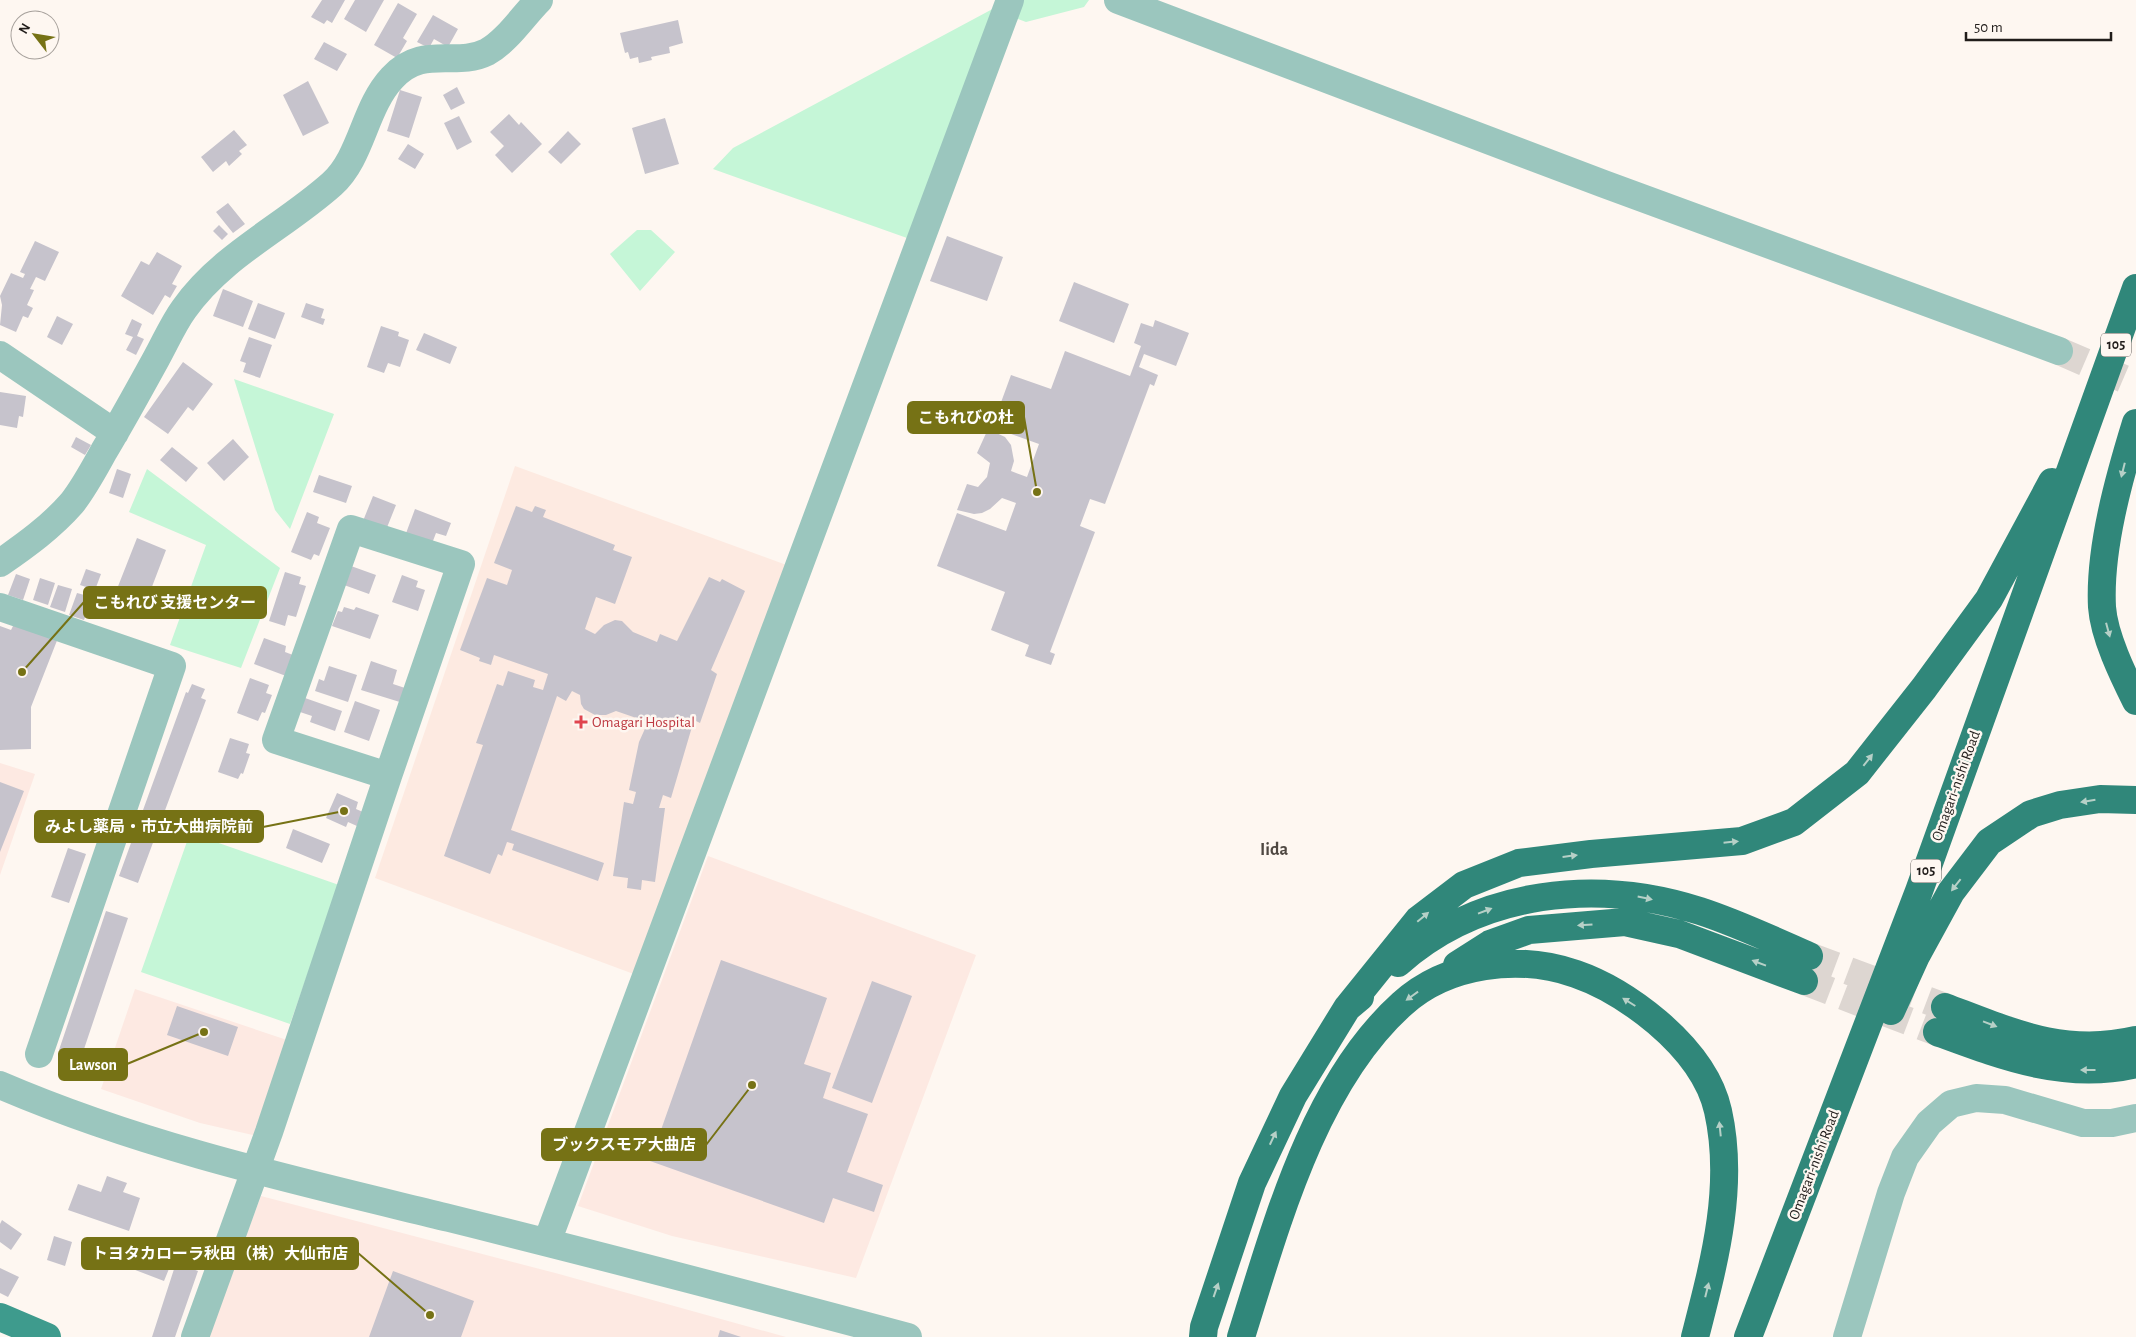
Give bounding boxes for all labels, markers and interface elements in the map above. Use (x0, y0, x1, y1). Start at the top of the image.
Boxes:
north arrow (10, 10, 60, 60)
scale bar (1966, 10, 2111, 42)
text: 50 m (1974, 20, 2003, 35)
text: N (16, 21, 33, 37)
road number: 105 (2101, 334, 2131, 356)
callout: こもれびの杜 (908, 402, 1024, 433)
text: こもれびの杜 (918, 409, 1014, 426)
one-way arrow (2119, 462, 2127, 477)
callout: こもれび 支援センター (84, 587, 266, 618)
text: こもれび 支援センター (94, 594, 256, 611)
one-way arrow (2104, 622, 2112, 637)
marker: Omagari Hospital (574, 715, 588, 729)
place label: Omagari Hospital (592, 715, 695, 730)
street label: Omagari-nishi Road (1929, 729, 1983, 843)
one-way arrow (1862, 754, 1873, 767)
one-way arrow (2079, 797, 2095, 805)
callout: みよし薬局・市立大曲病院前 (35, 811, 263, 842)
text: みよし薬局・市立大曲病院前 (45, 818, 253, 835)
one-way arrow (1724, 838, 1740, 846)
district label: Iida (1260, 841, 1288, 859)
one-way arrow (1562, 852, 1578, 860)
road number: 105 (1911, 859, 1941, 882)
one-way arrow (1951, 878, 1962, 891)
one-way arrow (1637, 894, 1652, 902)
one-way arrow (1478, 907, 1493, 915)
one-way arrow (1417, 912, 1429, 923)
one-way arrow (1577, 921, 1593, 929)
one-way arrow (1752, 959, 1766, 967)
one-way arrow (1405, 991, 1419, 1001)
one-way arrow (1623, 997, 1636, 1007)
one-way arrow (1983, 1020, 1998, 1028)
callout: Lawson (59, 1049, 127, 1080)
text: Lawson (69, 1057, 117, 1073)
one-way arrow (2079, 1066, 2095, 1074)
street label: Omagari-nishi Road (1786, 1108, 1842, 1222)
one-way arrow (1716, 1121, 1724, 1137)
callout: ブックスモア大曲店 (542, 1129, 706, 1160)
one-way arrow (1269, 1131, 1277, 1146)
text: ブックスモア大曲店 (552, 1136, 696, 1153)
callout: トヨタカローラ秋田（株）大仙市店 (82, 1238, 358, 1269)
text: トヨタカローラ秋田（株）大仙市店 (92, 1245, 348, 1262)
one-way arrow (1703, 1282, 1711, 1297)
one-way arrow (1213, 1283, 1220, 1298)

